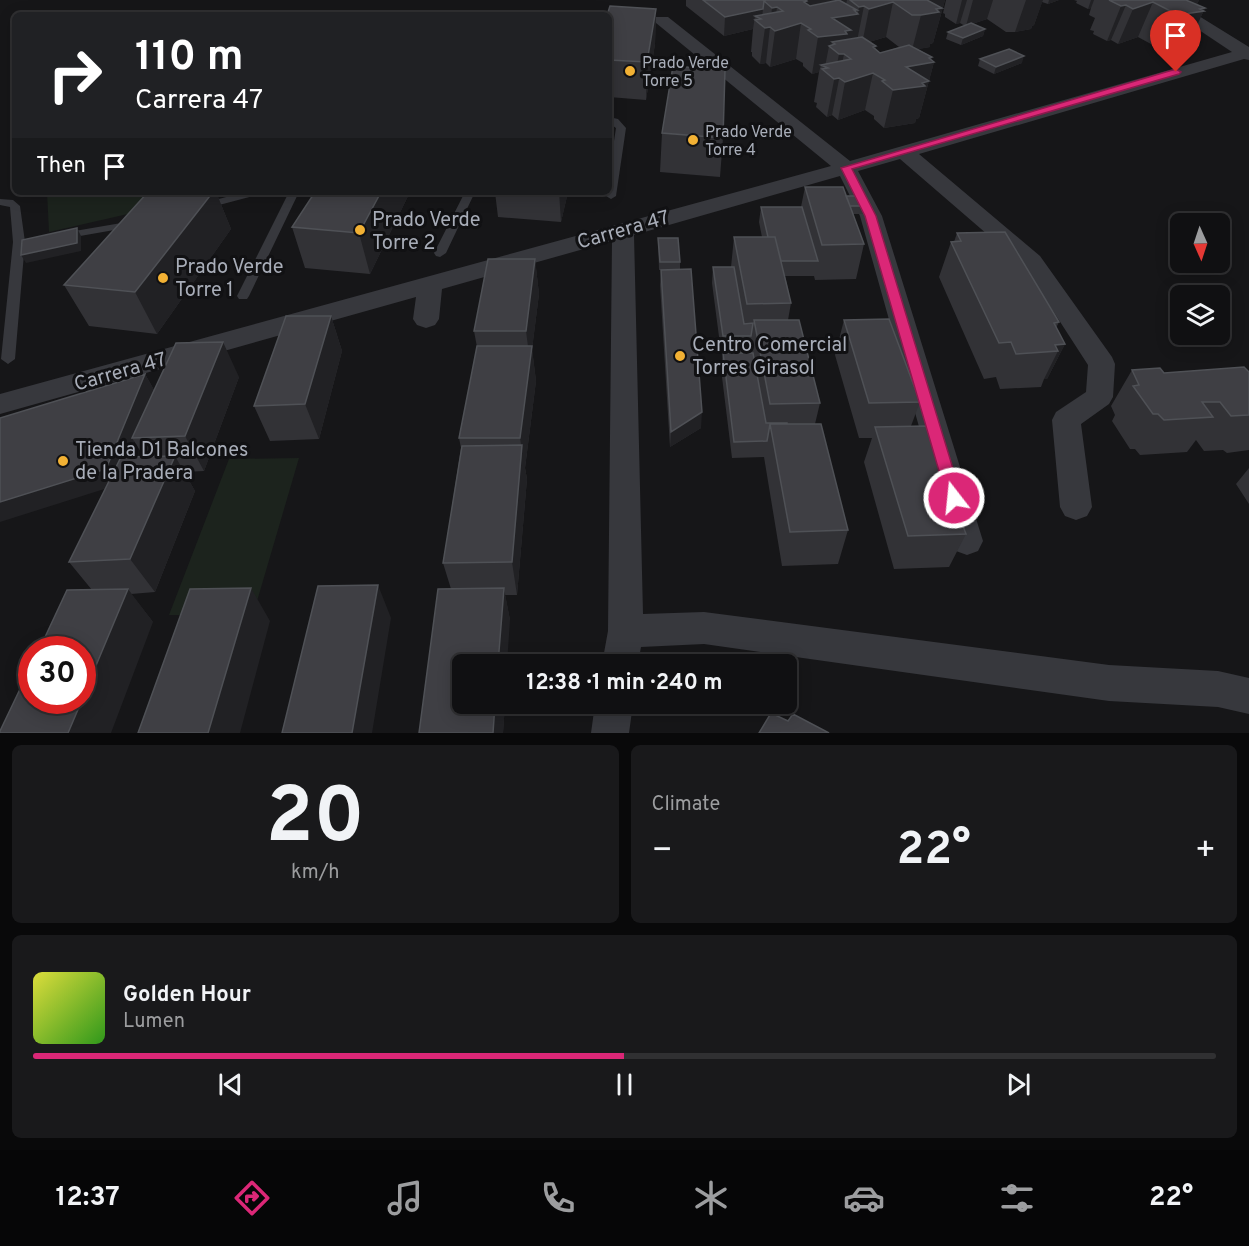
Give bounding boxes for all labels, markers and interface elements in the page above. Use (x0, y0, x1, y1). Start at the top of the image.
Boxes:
pin (1150, 10, 1201, 72)
icon: arrive (1159, 19, 1192, 52)
text: 110 m (135, 32, 244, 85)
icon: right (36, 36, 114, 114)
place label: Prado Verde Torre 5 (642, 54, 729, 92)
marker: Prado Verde Torre 5 (623, 64, 637, 78)
text: Carrera 47 (135, 84, 263, 118)
place label: Prado Verde Torre 4 (705, 123, 792, 161)
marker: Prado Verde Torre 4 (686, 133, 700, 147)
icon: arrive (98, 150, 131, 183)
text: Then (36, 153, 86, 180)
street label: Carrera 47 (574, 205, 673, 256)
place label: Prado Verde Torre 2 (372, 208, 480, 257)
north arrow (1170, 213, 1230, 273)
map controls (1170, 213, 1230, 345)
marker: Prado Verde Torre 2 (353, 223, 367, 237)
place label: Prado Verde Torre 1 (175, 255, 283, 304)
marker: Prado Verde Torre 1 (156, 271, 170, 285)
button: layers (1170, 285, 1230, 345)
place label: Centro Comercial Torres Girasol (692, 333, 847, 382)
street label: Carrera 47 (71, 347, 170, 398)
marker: Centro Comercial Torres Girasol (673, 349, 687, 363)
place label: Tienda D1 Balcones de la Pradera (75, 438, 248, 487)
marker: Tienda D1 Balcones de la Pradera (56, 454, 70, 468)
position arrow (922, 466, 986, 530)
speed limit sign: 30 (18, 636, 96, 714)
text: 12:38 · 1 min · 240 m (526, 670, 723, 697)
text: 20 (266, 771, 365, 870)
text: Climate (652, 792, 720, 818)
text: 22° (897, 823, 971, 880)
text: − (652, 831, 673, 873)
text: + (1195, 831, 1216, 873)
text: km/h (291, 860, 340, 886)
text: Golden Hour (123, 982, 251, 1009)
text: Lumen (123, 1009, 185, 1035)
icon: previous (214, 1068, 247, 1101)
icon: pause (608, 1068, 641, 1101)
icon: next (1002, 1068, 1035, 1101)
icon: directions (231, 1177, 273, 1219)
icon: music (384, 1177, 426, 1219)
icon: phone (537, 1177, 579, 1219)
icon: climate (690, 1177, 732, 1219)
icon: car (843, 1177, 885, 1219)
icon: filters (996, 1177, 1038, 1219)
text: 12:37 (56, 1181, 120, 1215)
text: 22° (1149, 1181, 1193, 1215)

